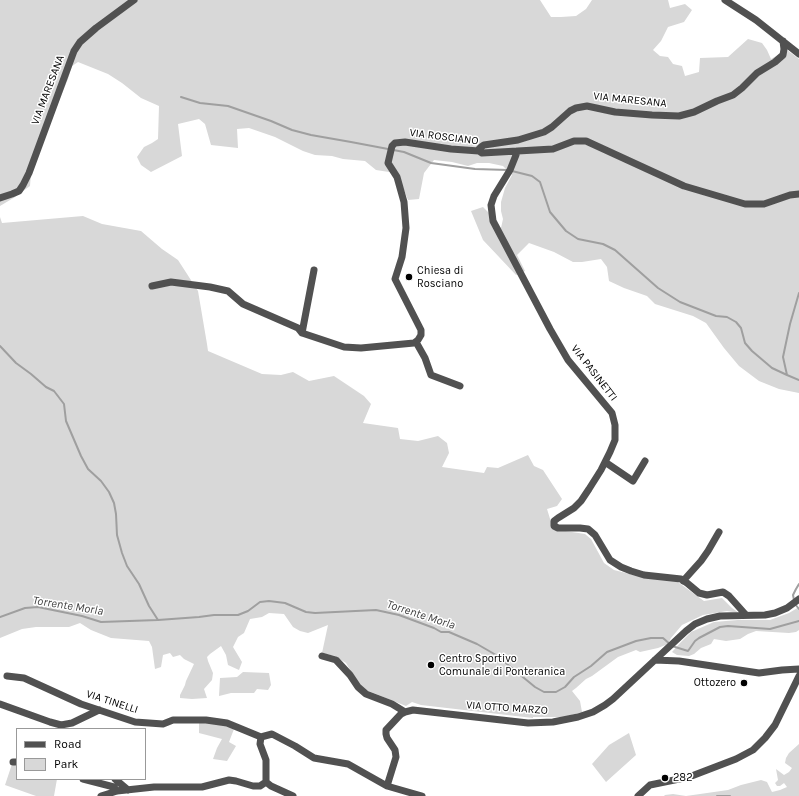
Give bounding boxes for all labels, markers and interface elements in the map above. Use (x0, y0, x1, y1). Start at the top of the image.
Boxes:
street label: VIA MARESANA (29, 53, 67, 127)
street label: VIA MARESANA (593, 90, 667, 110)
street label: VIA ROSCIANO (409, 126, 479, 148)
place label: Chiesa di Rosciano (417, 264, 464, 290)
marker: Chiesa di Rosciano (404, 272, 414, 282)
street label: VIA PASINETTI (568, 342, 620, 404)
water label: Torrente Morla (32, 593, 104, 619)
water label: Torrente Morla (385, 597, 457, 633)
place label: Centro Sportivo Comunale di Ponteranica (439, 652, 565, 678)
marker: Centro Sportivo Comunale di Ponteranica (426, 660, 436, 670)
place label: Ottozero (694, 676, 736, 690)
marker: Ottozero (739, 678, 749, 688)
street label: VIA TINELLI (84, 687, 140, 717)
street label: VIA OTTO MARZO (466, 699, 548, 717)
legend (16, 728, 146, 780)
text: Road (54, 737, 82, 751)
text: Park (54, 757, 78, 771)
place label: 282 (673, 771, 693, 785)
marker: 282 (660, 773, 670, 783)

